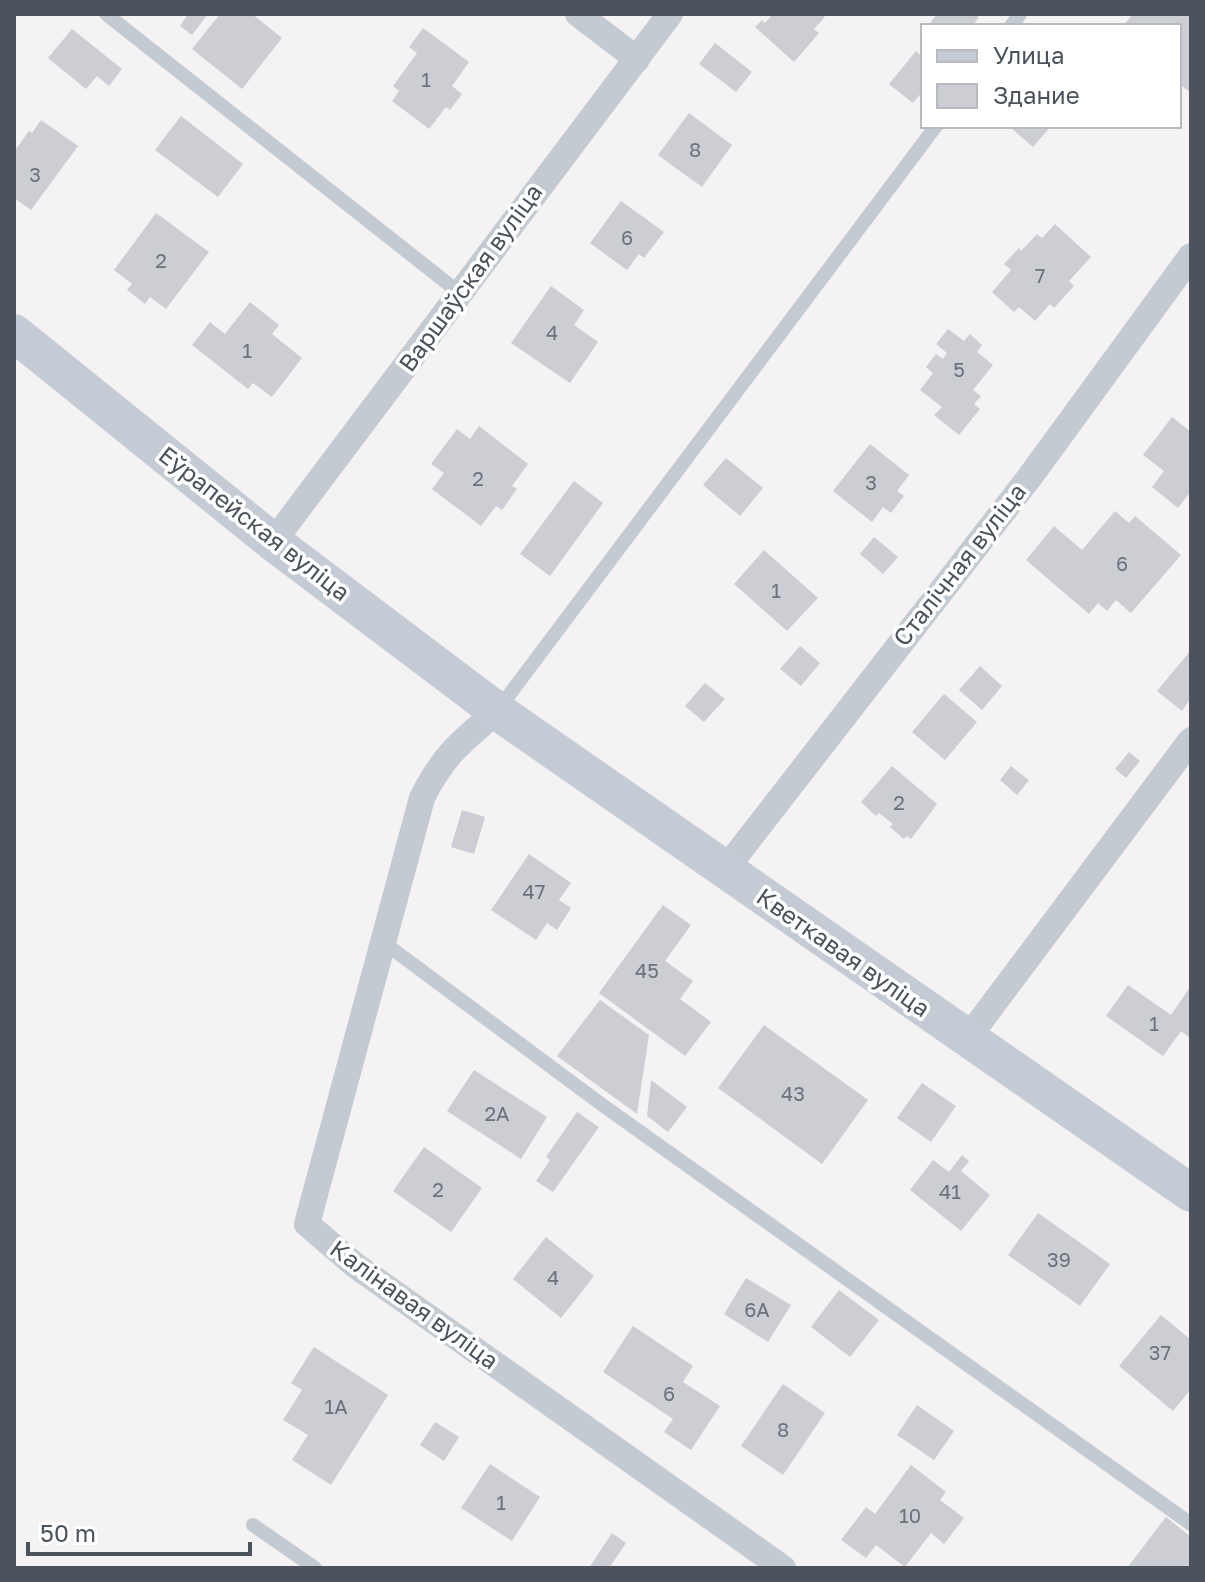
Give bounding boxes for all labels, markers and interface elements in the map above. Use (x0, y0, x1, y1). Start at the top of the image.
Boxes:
legend (921, 24, 1181, 128)
text: Улица (993, 40, 1065, 69)
house number: 1 (421, 67, 431, 91)
text: Здание (993, 80, 1080, 109)
house number: 8 (689, 137, 701, 161)
house number: 3 (29, 162, 41, 186)
street label: Варшаўская вуліца (392, 178, 548, 377)
house number: 6 (621, 225, 633, 249)
house number: 2 (155, 248, 167, 272)
house number: 7 (1035, 263, 1045, 287)
house number: 4 (546, 320, 558, 344)
house number: 1 (242, 338, 252, 362)
house number: 5 (953, 357, 965, 381)
street label: Еўрапейская вуліца (154, 439, 356, 606)
house number: 2 (472, 466, 484, 490)
house number: 3 (865, 470, 877, 494)
street label: Сталічная вуліца (886, 477, 1031, 651)
house number: 6 (1116, 551, 1128, 575)
house number: 1 (771, 578, 781, 602)
house number: 2 (893, 790, 905, 814)
house number: 47 (523, 879, 545, 903)
street label: Кветкавая вуліца (752, 881, 936, 1022)
house number: 45 (635, 958, 659, 982)
house number: 1 (1149, 1011, 1159, 1035)
house number: 43 (781, 1081, 805, 1105)
house number: 2А (485, 1101, 510, 1125)
house number: 2 (432, 1177, 444, 1201)
house number: 41 (939, 1179, 961, 1203)
street label: Калінавая вуліца (325, 1233, 505, 1375)
house number: 39 (1047, 1247, 1071, 1271)
house number: 4 (547, 1265, 559, 1289)
house number: 6А (744, 1297, 770, 1321)
house number: 37 (1149, 1340, 1171, 1364)
house number: 6 (663, 1381, 675, 1405)
house number: 1А (324, 1394, 348, 1418)
house number: 8 (777, 1417, 789, 1441)
house number: 1 (496, 1490, 506, 1514)
house number: 10 (899, 1503, 921, 1527)
scale bar (28, 1506, 250, 1556)
text: 50 m (40, 1518, 96, 1547)

